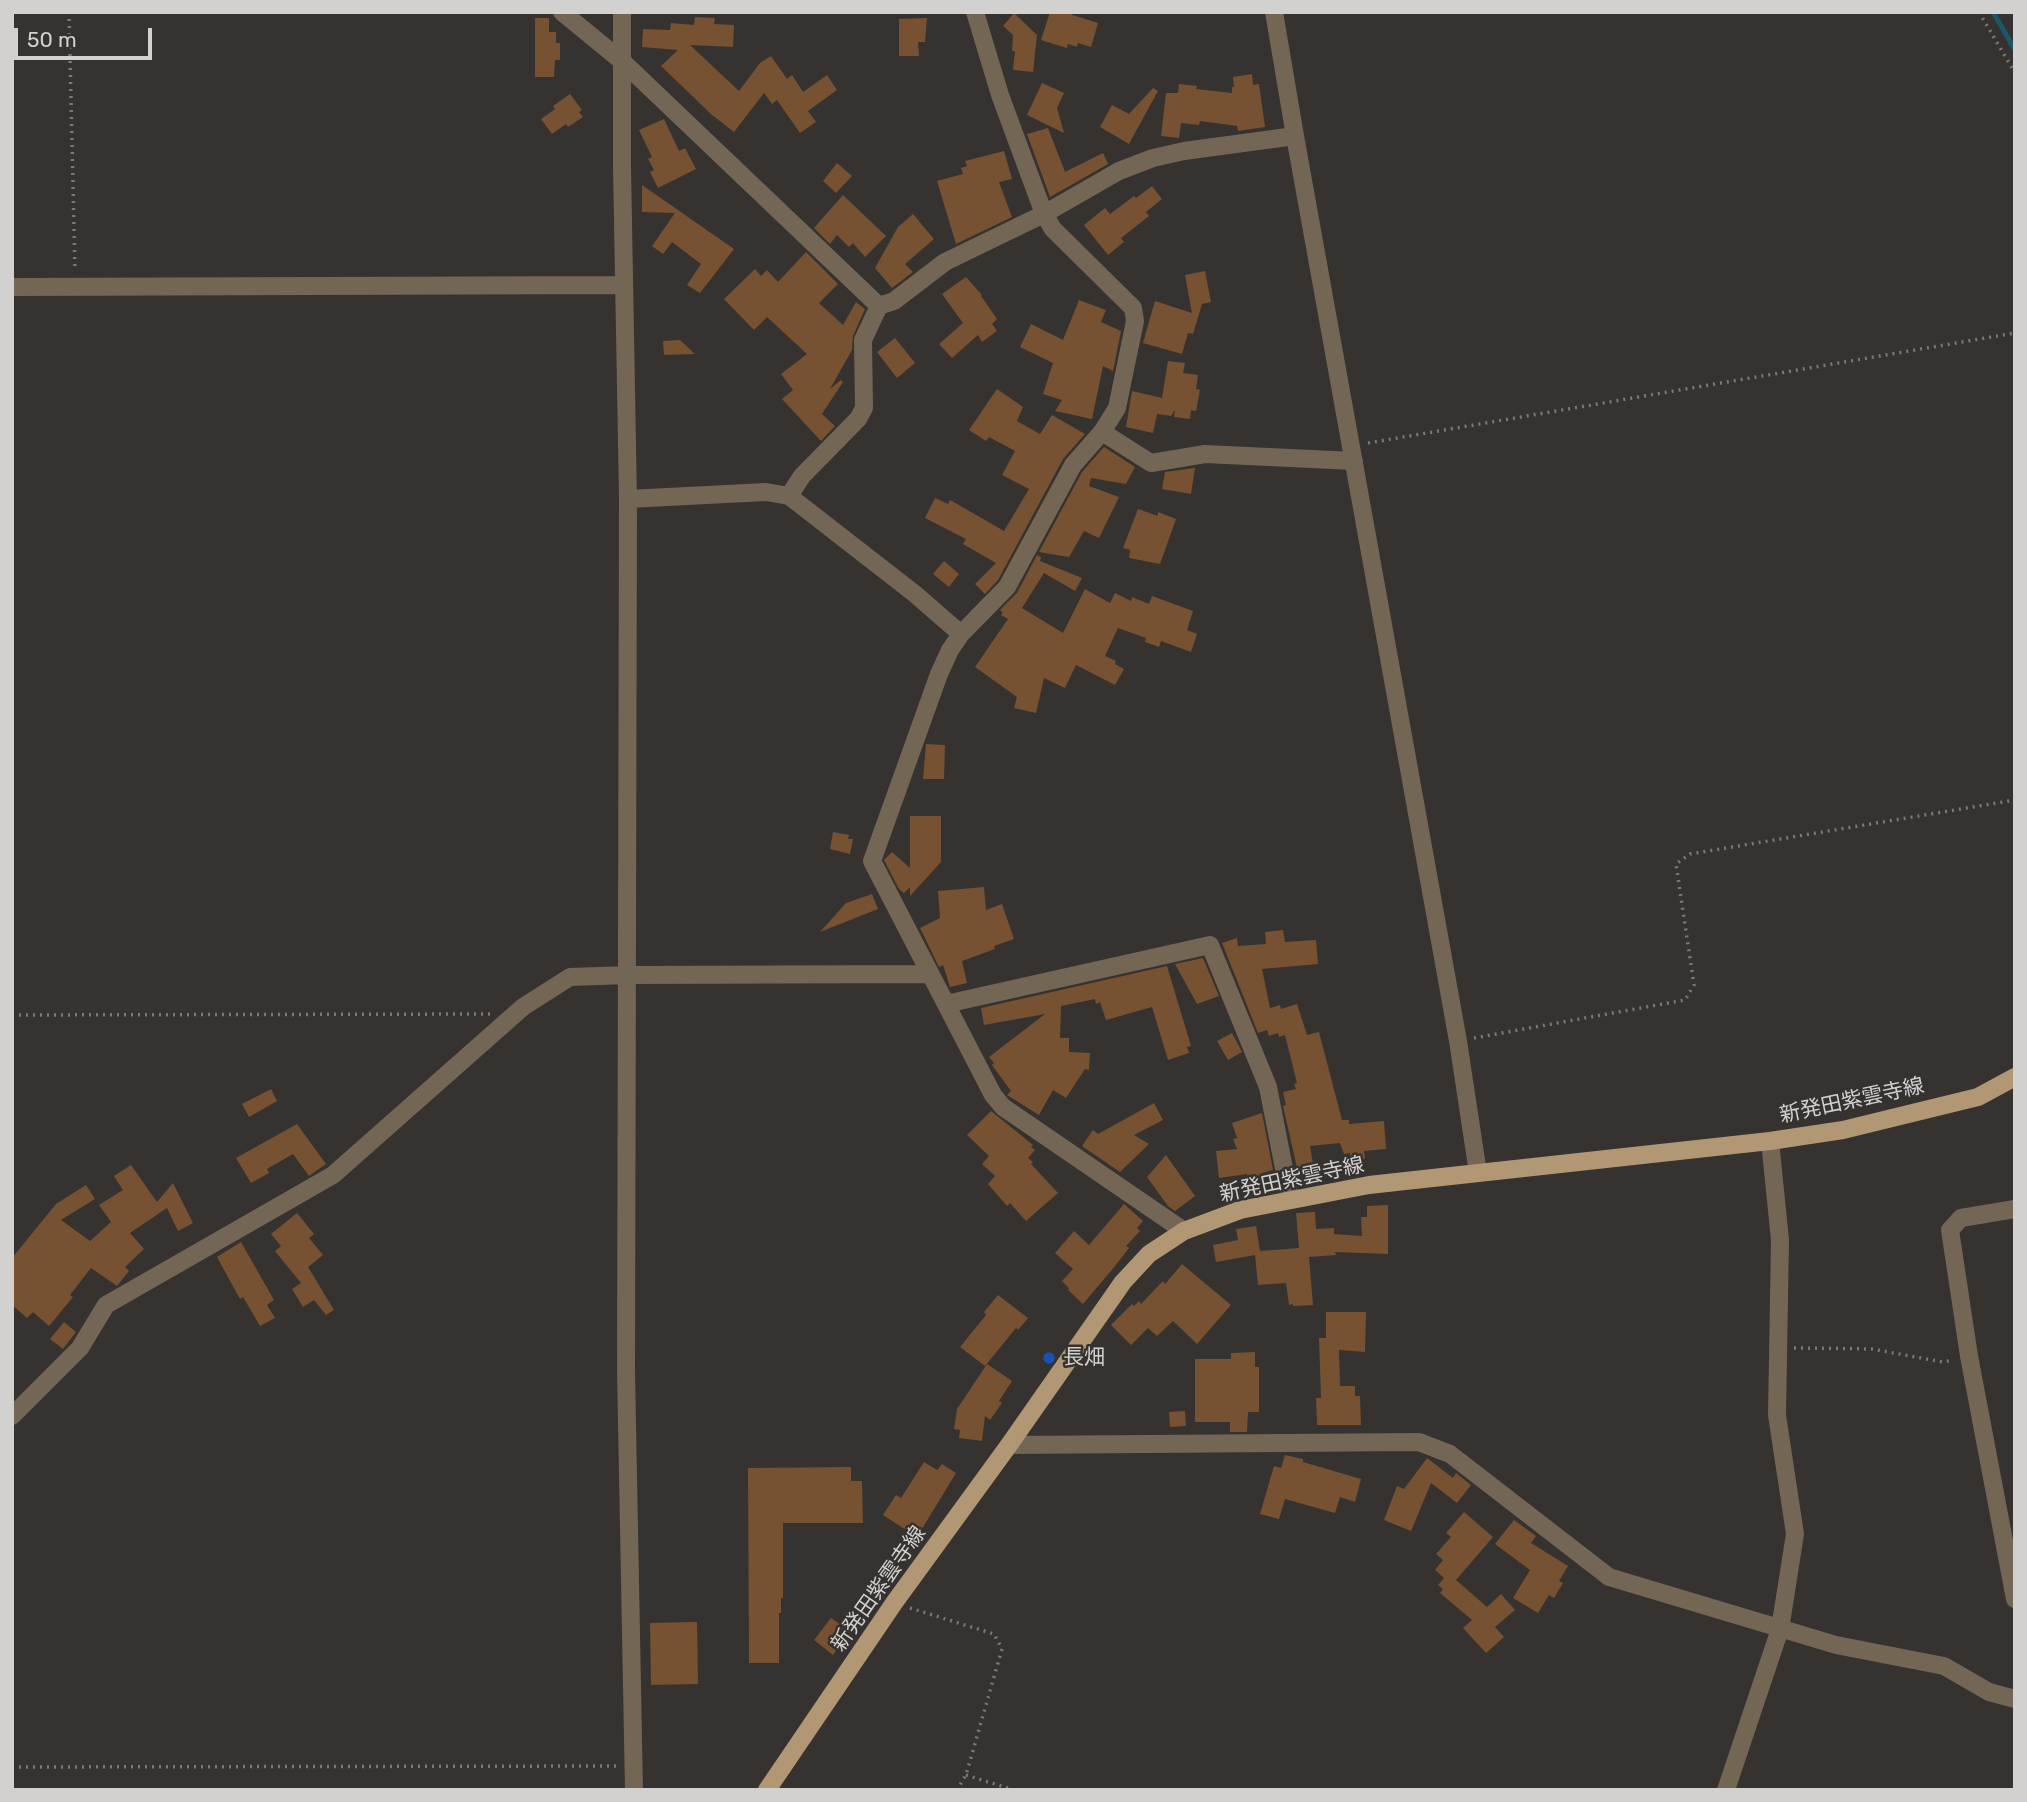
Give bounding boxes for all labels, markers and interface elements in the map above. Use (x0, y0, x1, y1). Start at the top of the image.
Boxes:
scale bar (18, 14, 156, 58)
text: 50 m (27, 27, 77, 52)
street label: 新発田紫雲寺線 (1777, 1073, 1927, 1129)
street label: 新発田紫雲寺線 (1217, 1152, 1367, 1208)
place label: 長畑 (1063, 1345, 1105, 1371)
marker: 長畑 (1041, 1350, 1057, 1366)
street label: 新発田紫雲寺線 (827, 1522, 931, 1656)

